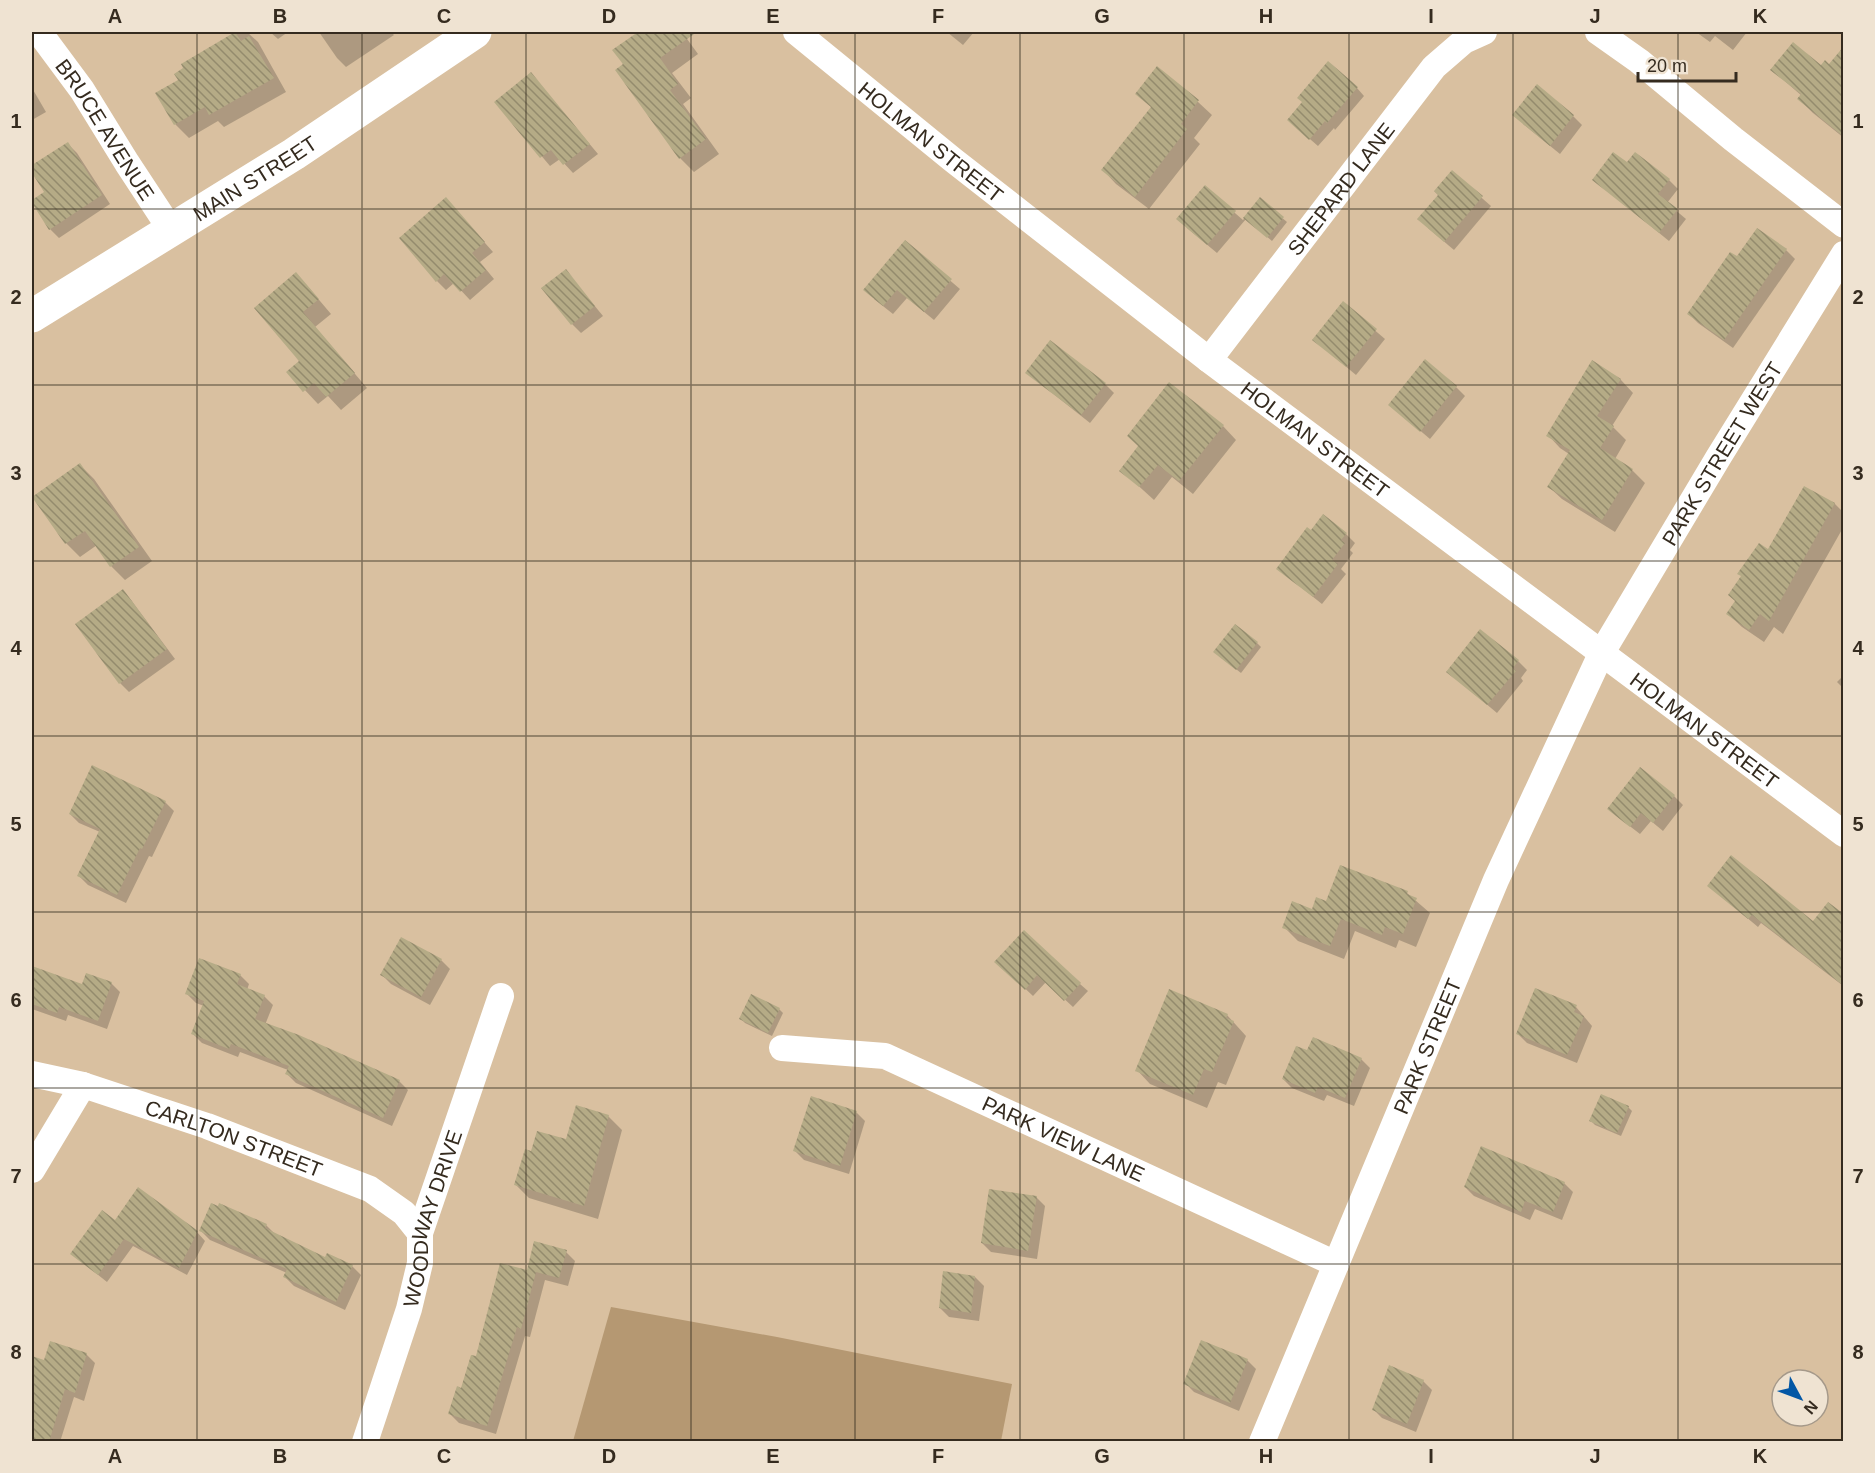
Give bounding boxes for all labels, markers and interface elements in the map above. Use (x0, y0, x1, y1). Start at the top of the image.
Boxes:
text: A (108, 5, 122, 27)
text: B (273, 5, 287, 27)
text: C (437, 5, 451, 27)
text: D (602, 5, 616, 27)
text: E (766, 5, 780, 27)
text: F (932, 5, 944, 27)
text: G (1094, 5, 1110, 27)
text: H (1259, 5, 1273, 27)
text: I (1428, 5, 1434, 27)
text: J (1589, 5, 1601, 27)
text: K (1753, 5, 1768, 27)
scale bar (1638, 45, 1736, 83)
street label: BRUCE AVENUE (51, 54, 159, 204)
text: 20 m (1647, 56, 1687, 76)
street label: HOLMAN STREET (854, 77, 1008, 207)
text: 1 (10, 110, 22, 132)
text: 1 (1852, 110, 1864, 132)
street label: SHEPARD LANE (1282, 118, 1399, 259)
street label: MAIN STREET (189, 131, 321, 225)
text: 2 (10, 286, 22, 308)
text: 2 (1852, 286, 1864, 308)
street label: PARK STREET WEST (1657, 357, 1786, 549)
street label: HOLMAN STREET (1237, 377, 1394, 502)
text: 3 (10, 462, 22, 484)
text: 3 (1852, 462, 1864, 484)
text: 4 (10, 637, 22, 659)
text: 4 (1852, 637, 1864, 659)
street label: HOLMAN STREET (1626, 667, 1783, 793)
text: 5 (10, 813, 22, 835)
text: 5 (1852, 813, 1864, 835)
street label: PARK STREET (1389, 975, 1465, 1117)
text: 6 (10, 989, 22, 1011)
text: 6 (1852, 989, 1864, 1011)
street label: PARK VIEW LANE (979, 1091, 1148, 1186)
street label: CARLTON STREET (142, 1095, 326, 1181)
street label: WOODWAY DRIVE (398, 1127, 466, 1309)
text: 7 (10, 1165, 22, 1187)
text: 7 (1852, 1165, 1864, 1187)
text: 8 (10, 1341, 22, 1363)
text: 8 (1852, 1341, 1864, 1363)
north arrow (1770, 1368, 1830, 1428)
text: N (1801, 1398, 1821, 1417)
text: A (108, 1445, 122, 1467)
text: B (273, 1445, 287, 1467)
text: C (437, 1445, 451, 1467)
text: D (602, 1445, 616, 1467)
text: E (766, 1445, 780, 1467)
text: F (932, 1445, 944, 1467)
text: G (1094, 1445, 1110, 1467)
text: H (1259, 1445, 1273, 1467)
text: I (1428, 1445, 1434, 1467)
text: J (1589, 1445, 1601, 1467)
text: K (1753, 1445, 1768, 1467)

